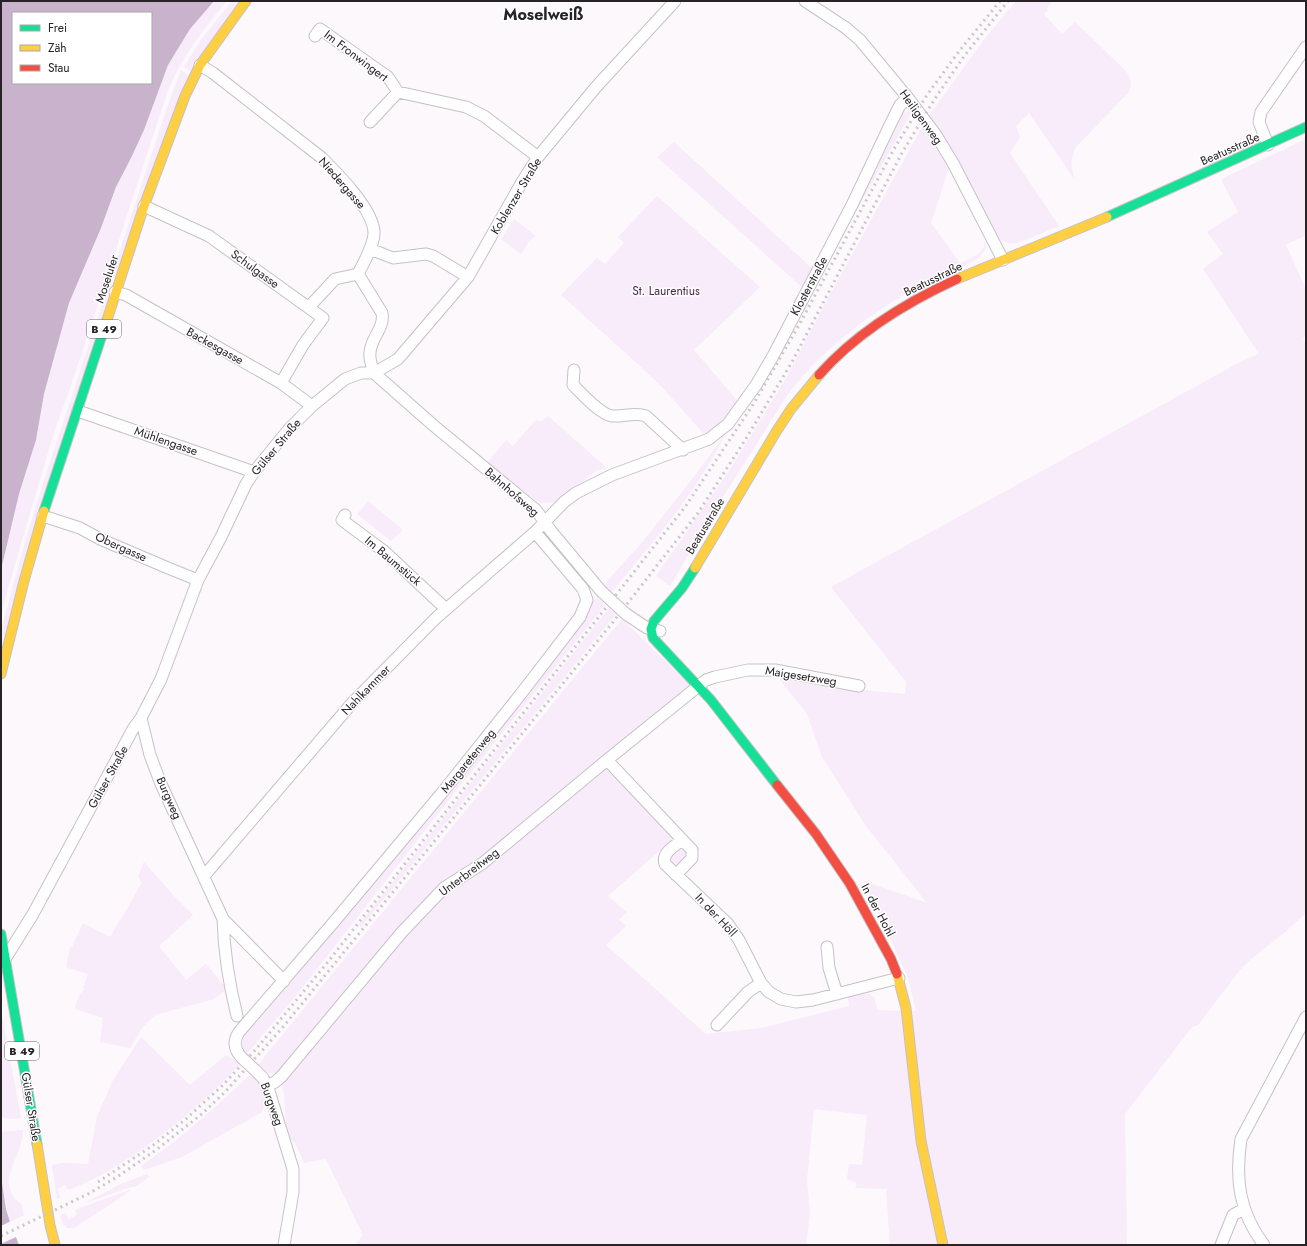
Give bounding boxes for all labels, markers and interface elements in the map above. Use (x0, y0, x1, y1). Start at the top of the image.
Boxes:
district label: Moselweiß (503, 3, 583, 26)
legend (12, 12, 152, 84)
text: Frei (48, 19, 67, 37)
street label: Im Fronwingert (320, 26, 392, 86)
text: Zäh (48, 39, 67, 57)
text: Stau (48, 59, 70, 77)
street label: Heiligenweg (895, 86, 947, 148)
street label: Beatusstraße (1197, 128, 1263, 170)
street label: Niedergasse (314, 153, 370, 213)
street label: Koblenzer Straße (486, 154, 546, 238)
street label: Schulgasse (227, 245, 283, 293)
street label: Moselufer (91, 252, 124, 306)
street label: Klosterstraße (786, 253, 832, 319)
street label: Beatusstraße (901, 257, 965, 301)
park label: St. Laurentius (632, 282, 700, 300)
road number: B 49 (87, 320, 121, 338)
street label: Backesgasse (183, 323, 247, 369)
street label: Gülser Straße (247, 415, 305, 479)
street label: Mühlengasse (132, 422, 200, 460)
street label: Bahnhofsweg (481, 463, 543, 521)
street label: Beatusstraße (681, 494, 729, 558)
street label: Obergasse (92, 528, 150, 566)
street label: Im Baumstück (361, 532, 426, 591)
street label: Nahlkammer (337, 660, 395, 719)
street label: Maigesetzweg (764, 661, 838, 691)
street label: Margaretenweg (436, 725, 500, 797)
street label: Gülser Straße (83, 742, 133, 812)
street label: Burgweg (152, 774, 186, 822)
street label: Unterbreitweg (435, 843, 503, 901)
street label: In der Hohl (856, 880, 900, 940)
street label: In der Höll (691, 889, 741, 941)
road number: B 49 (5, 1042, 39, 1060)
street label: Gülser Straße (17, 1071, 45, 1143)
street label: Burgweg (256, 1080, 288, 1128)

